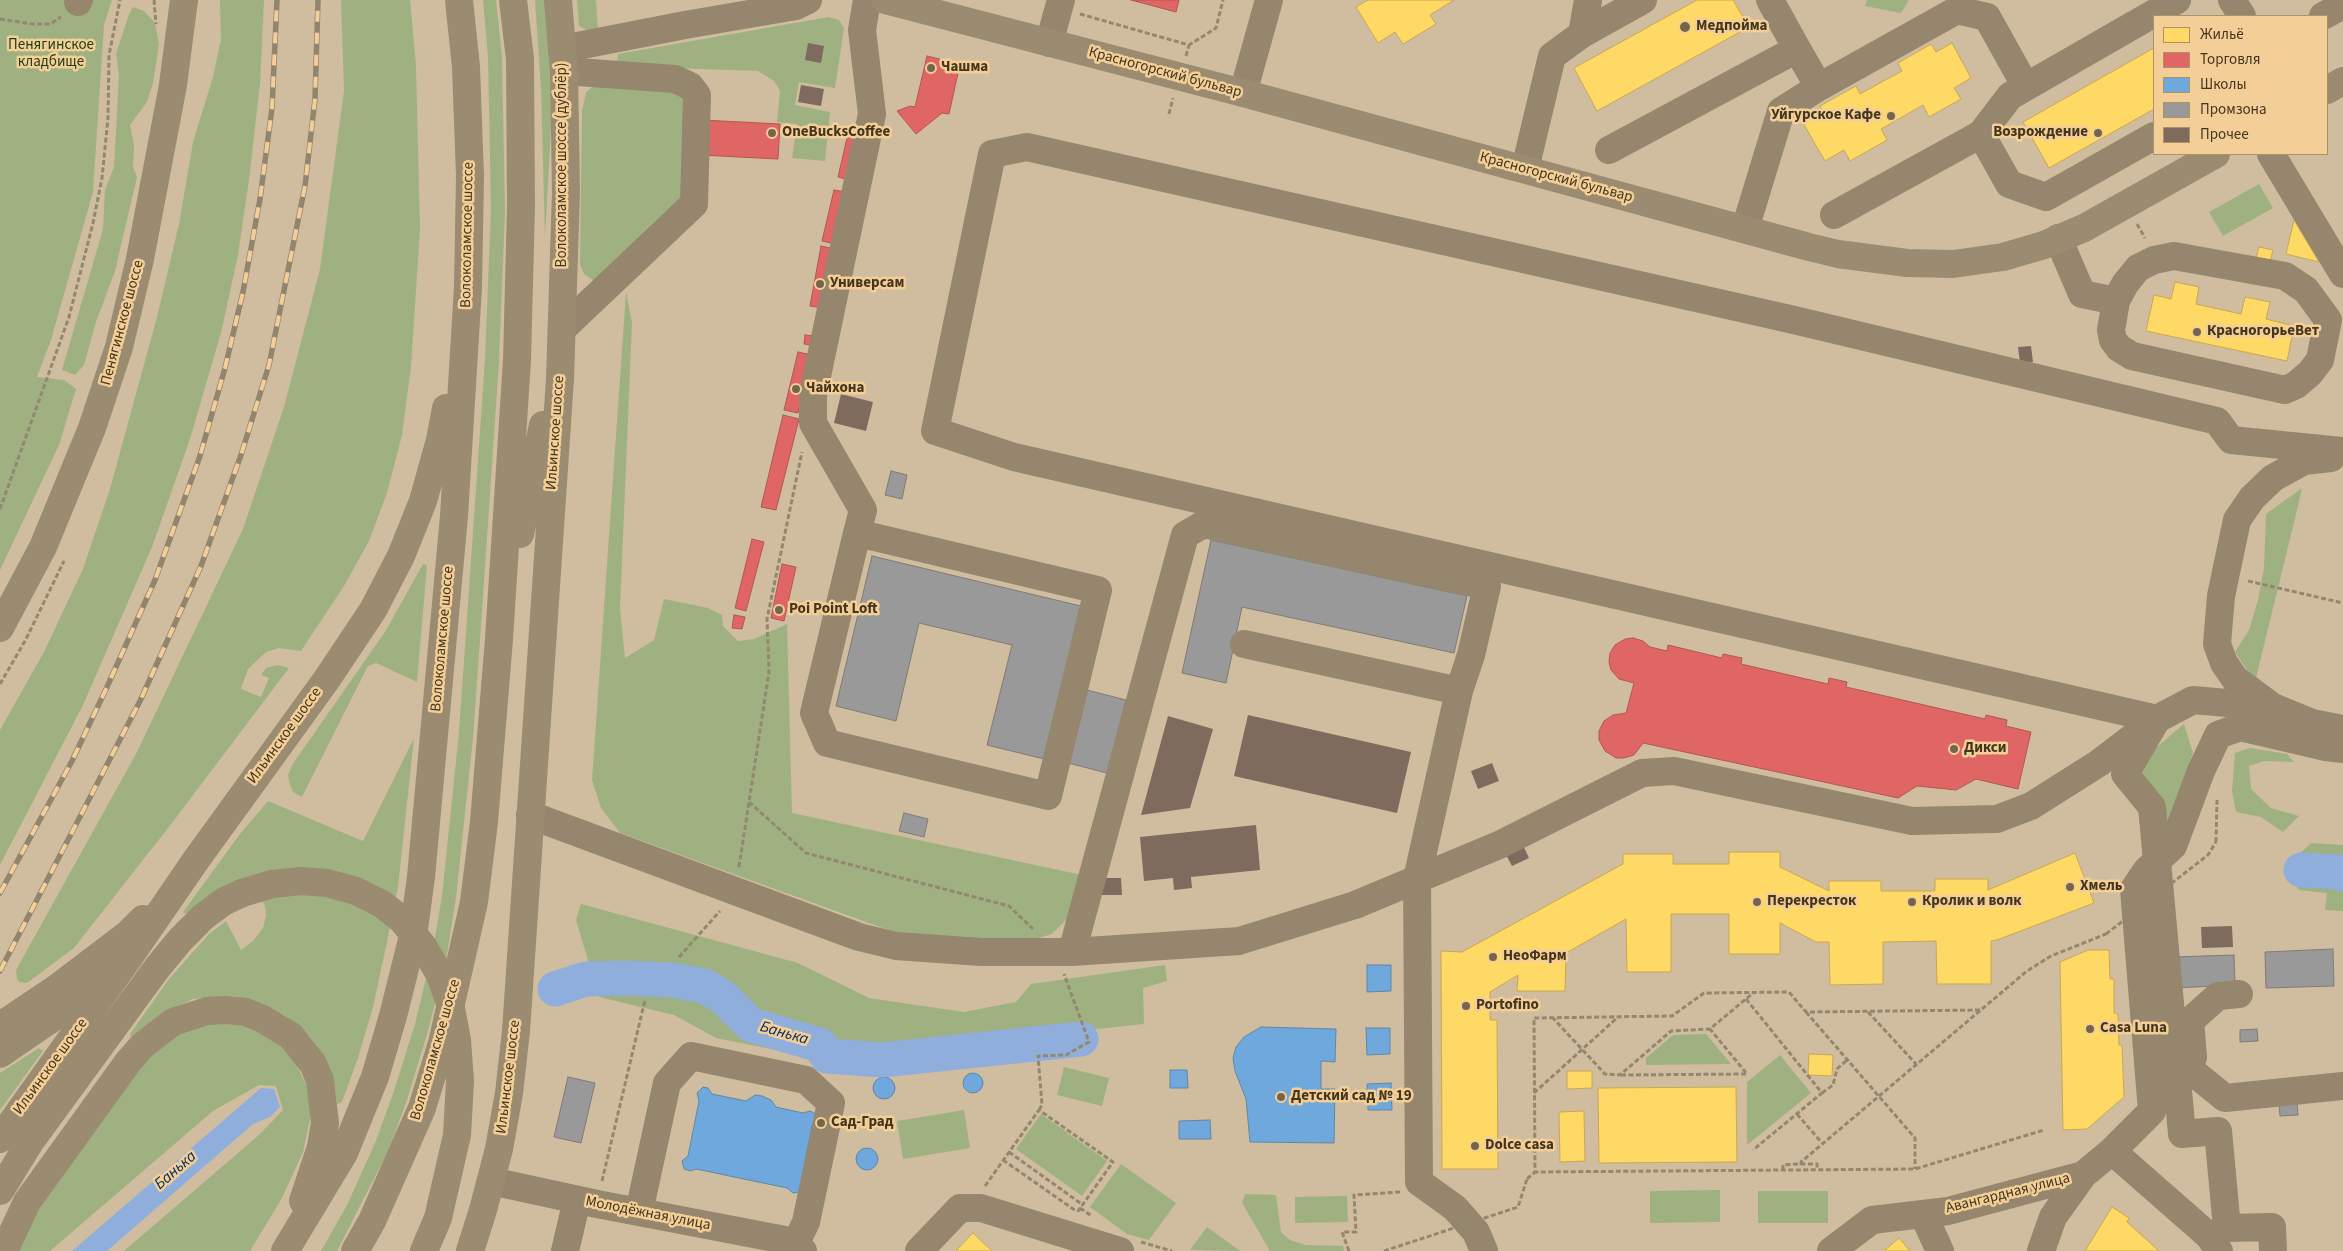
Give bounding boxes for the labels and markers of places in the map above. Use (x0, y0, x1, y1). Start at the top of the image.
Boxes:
place label: Медпойма (1696, 18, 1767, 36)
marker: Медпойма (1678, 20, 1692, 34)
place label: Чашма (941, 59, 988, 77)
marker: Чашма (925, 62, 937, 74)
place label: Уйгурское Кафе (1771, 107, 1881, 125)
marker: Уйгурское Кафе (1885, 110, 1897, 122)
place label: OneBucksCoffee (782, 124, 890, 142)
place label: Возрождение (1993, 124, 2088, 142)
marker: OneBucksCoffee (766, 127, 778, 139)
marker: Возрождение (2092, 127, 2104, 139)
place label: Универсам (830, 275, 904, 293)
marker: Универсам (814, 278, 826, 290)
place label: КрасногорьеВет (2207, 323, 2319, 341)
marker: КрасногорьеВет (2191, 326, 2203, 338)
place label: Чайхона (806, 380, 864, 398)
marker: Чайхона (790, 383, 802, 395)
place label: Poi Point Loft (789, 601, 878, 619)
marker: Poi Point Loft (773, 604, 785, 616)
place label: Дикси (1964, 740, 2007, 758)
marker: Дикси (1948, 743, 1960, 755)
place label: Хмель (2080, 878, 2123, 896)
marker: Хмель (2064, 881, 2076, 893)
place label: Перекресток (1767, 893, 1856, 911)
place label: Кролик и волк (1922, 893, 2021, 911)
marker: Перекресток (1751, 896, 1763, 908)
marker: Кролик и волк (1906, 896, 1918, 908)
place label: НеоФарм (1503, 948, 1567, 966)
marker: НеоФарм (1487, 951, 1499, 963)
place label: Portofino (1476, 997, 1539, 1015)
marker: Portofino (1460, 1000, 1472, 1012)
place label: Casa Luna (2100, 1020, 2167, 1038)
marker: Casa Luna (2084, 1023, 2096, 1035)
place label: Детский сад № 19 (1291, 1088, 1412, 1106)
marker: Детский сад № 19 (1275, 1091, 1287, 1103)
place label: Сад-Град (831, 1114, 893, 1132)
marker: Сад-Град (815, 1117, 827, 1129)
place label: Dolce casa (1485, 1137, 1554, 1155)
marker: Dolce casa (1469, 1140, 1481, 1152)

